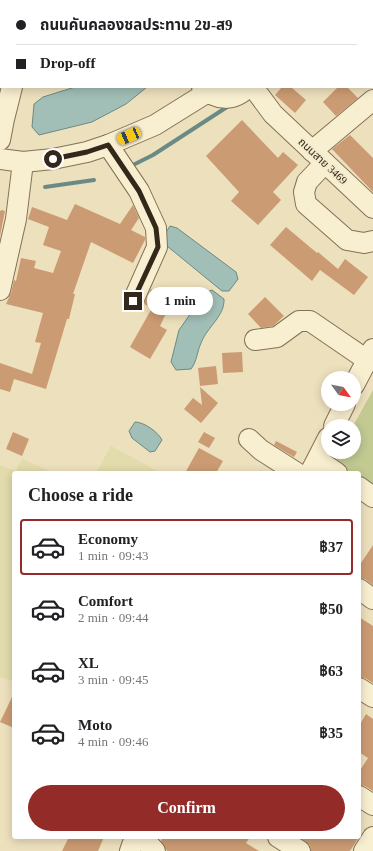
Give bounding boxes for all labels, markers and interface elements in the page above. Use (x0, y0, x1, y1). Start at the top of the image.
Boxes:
text: ถนนคันคลองชลประทาน 2ข-ส9 (40, 17, 232, 33)
text: Drop-off (40, 55, 96, 71)
car (116, 126, 142, 146)
street label: ถนนสาย 3469 (296, 135, 350, 187)
route start (44, 150, 62, 168)
callout: 1 min (147, 287, 213, 315)
route end (124, 292, 142, 310)
text: 1 min (164, 293, 196, 308)
north arrow (321, 371, 361, 411)
map controls (321, 371, 361, 459)
button: layers (321, 419, 361, 459)
text: Choose a ride (28, 485, 133, 505)
icon: car (30, 529, 66, 565)
text: Economy (78, 531, 138, 547)
text: ฿37 (319, 539, 343, 555)
text: 1 min · 09:43 (78, 548, 148, 563)
icon: car (30, 591, 66, 627)
text: Comfort (78, 593, 133, 609)
text: ฿50 (319, 601, 343, 617)
text: 2 min · 09:44 (78, 610, 148, 625)
icon: car (30, 653, 66, 689)
text: XL (78, 655, 99, 671)
text: ฿63 (319, 663, 343, 679)
text: 3 min · 09:45 (78, 672, 148, 687)
icon: car (30, 715, 66, 751)
text: Moto (78, 717, 112, 733)
text: ฿35 (319, 725, 343, 741)
text: 4 min · 09:46 (78, 734, 148, 749)
button: Confirm (28, 785, 345, 831)

